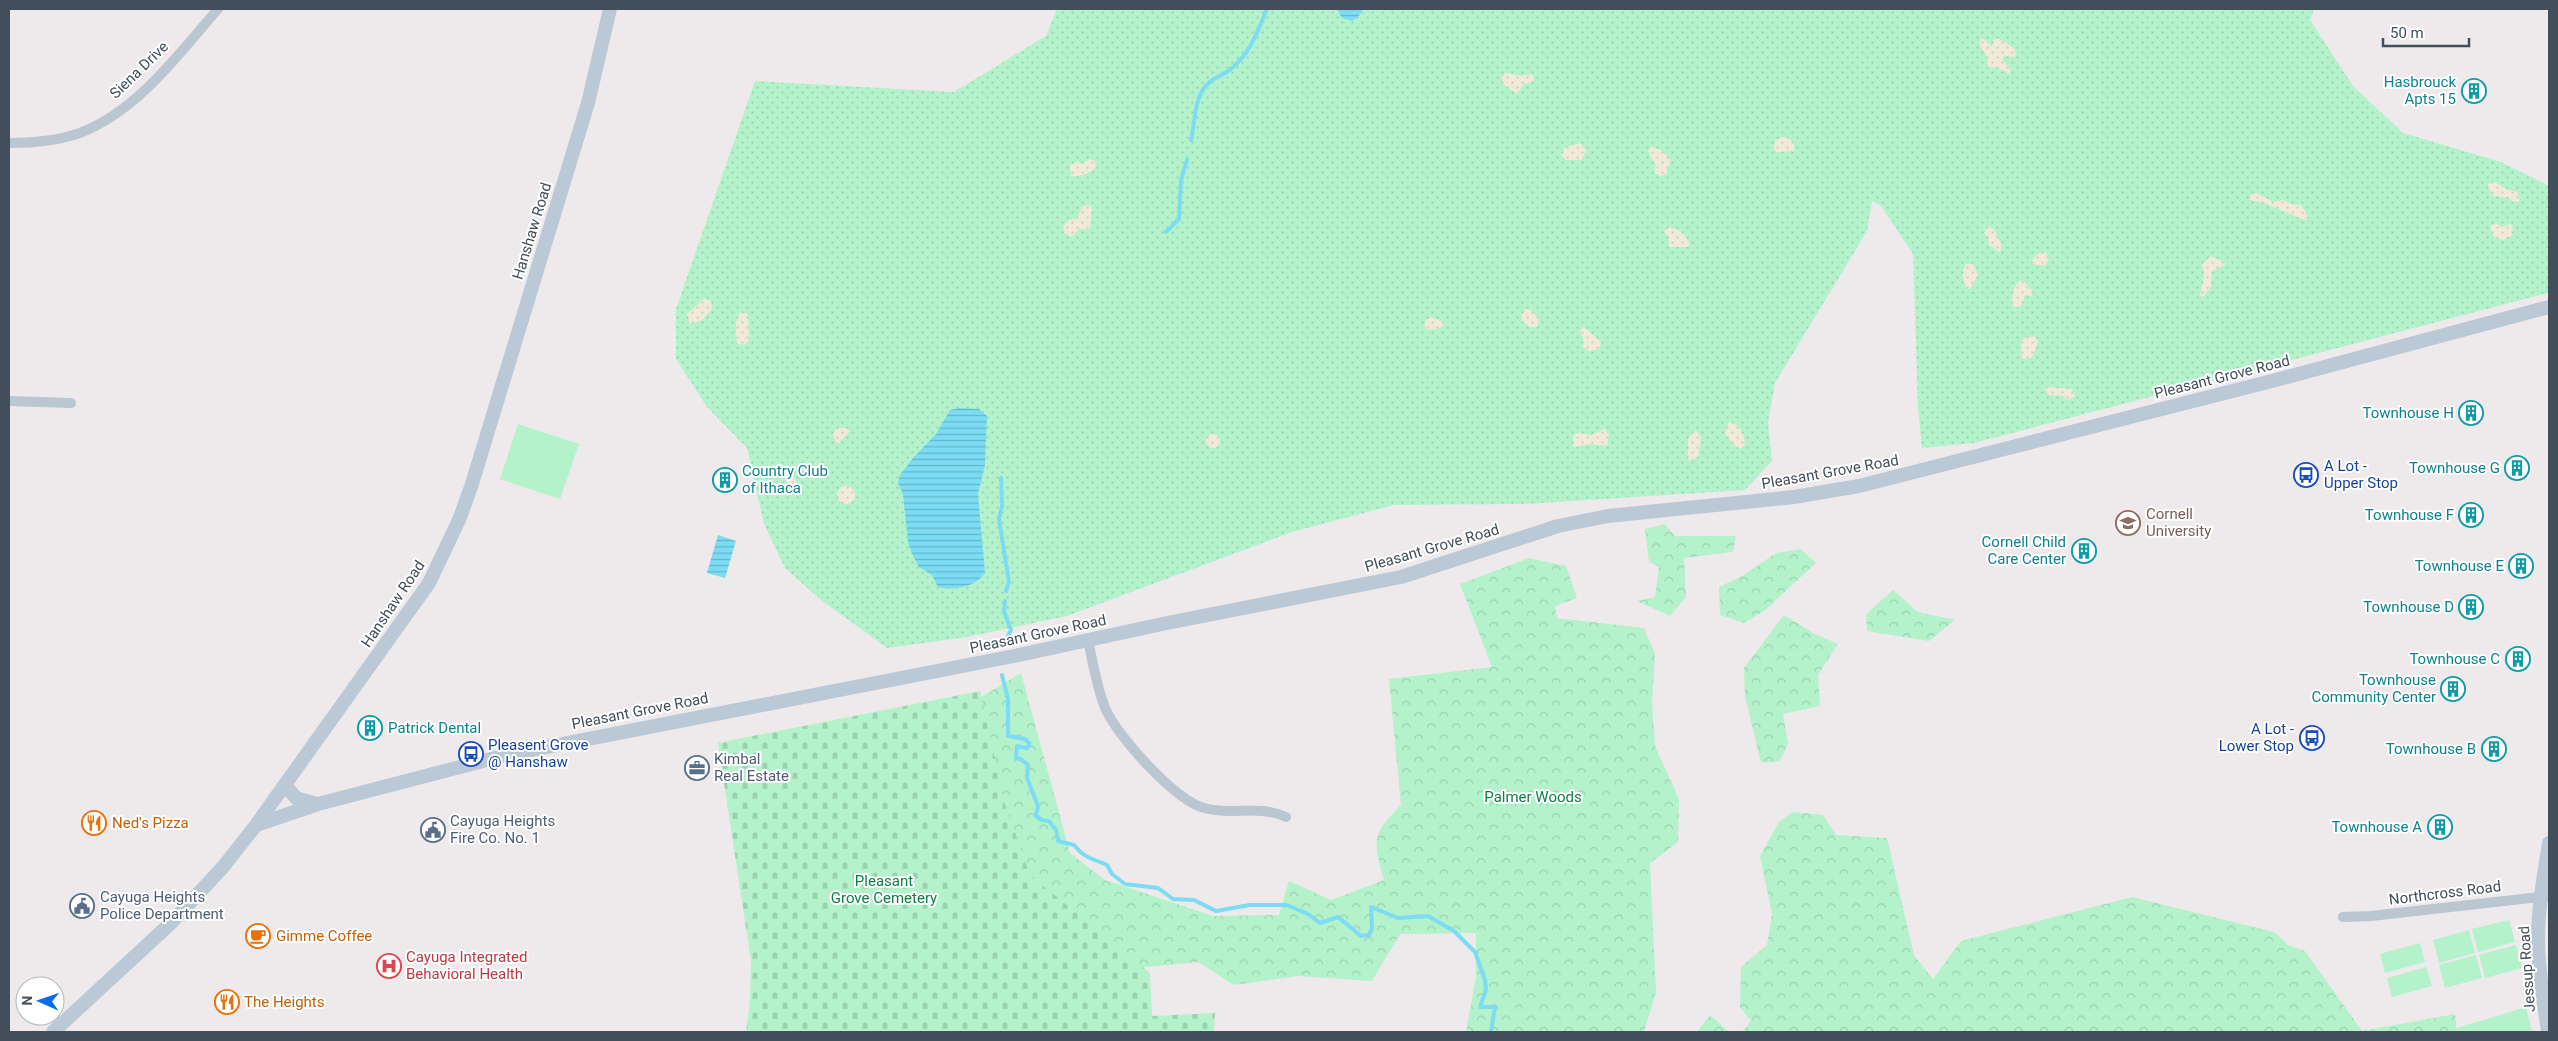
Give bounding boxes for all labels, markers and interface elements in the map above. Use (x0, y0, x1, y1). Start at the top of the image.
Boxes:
scale bar (2383, 15, 2469, 47)
text: 50 m (2390, 24, 2424, 42)
street label: Siena Drive (106, 38, 172, 102)
place label: Hasbrouck Apts 15 (2384, 73, 2456, 108)
building icon: Hasbrouck Apts 15 (2461, 78, 2487, 104)
street label: Hanshaw Road (509, 180, 555, 282)
street label: Pleasant Grove Road (2152, 351, 2292, 403)
building icon: Townhouse H (2458, 400, 2484, 426)
place label: Townhouse H (2362, 404, 2454, 422)
street label: Pleasant Grove Road (1760, 451, 1900, 493)
building icon: Townhouse G (2504, 455, 2530, 481)
place label: A Lot - Upper Stop (2324, 457, 2398, 492)
place label: Townhouse G (2409, 459, 2500, 477)
place label: Country Club of Ithaca (742, 462, 828, 497)
bus stop icon: A Lot - Upper Stop (2293, 462, 2319, 488)
building icon: Country Club of Ithaca (712, 467, 738, 493)
building icon: Townhouse F (2458, 502, 2484, 528)
place label: Cornell University (2146, 505, 2211, 540)
place label: Townhouse F (2365, 506, 2454, 524)
school or university icon: Cornell University (2115, 510, 2141, 536)
street label: Pleasant Grove Road (1363, 520, 1501, 576)
place label: Cornell Child Care Center (1982, 533, 2066, 568)
building icon: Cornell Child Care Center (2071, 538, 2097, 564)
building icon: Townhouse E (2508, 553, 2534, 579)
street label: Hanshaw Road (357, 557, 429, 651)
place label: Townhouse E (2415, 557, 2504, 575)
building icon: Townhouse D (2458, 594, 2484, 620)
place label: Townhouse D (2363, 598, 2454, 616)
street label: Pleasant Grove Road (968, 611, 1108, 657)
building icon: Townhouse C (2505, 646, 2531, 672)
place label: Townhouse C (2409, 650, 2500, 668)
place label: Townhouse Community Center (2312, 671, 2436, 706)
building icon: Townhouse Community Center (2440, 676, 2466, 702)
street label: Pleasant Grove Road (570, 689, 710, 733)
building icon: Patrick Dental (357, 715, 383, 741)
place label: Patrick Dental (388, 719, 481, 737)
place label: A Lot - Lower Stop (2219, 720, 2294, 755)
bus stop icon: A Lot - Lower Stop (2299, 725, 2325, 751)
place label: Pleasent Grove @ Hanshaw (488, 736, 589, 771)
building icon: Townhouse B (2481, 736, 2507, 762)
place label: Townhouse B (2386, 740, 2476, 758)
bus stop icon: Pleasent Grove @ Hanshaw (458, 741, 484, 767)
place label: Kimbal Real Estate (714, 750, 789, 785)
office icon: Kimbal Real Estate (684, 755, 710, 781)
park label: Palmer Woods (1484, 788, 1582, 806)
restaurant icon: Ned's Pizza (81, 810, 107, 836)
place label: Cayuga Heights Fire Co. No. 1 (450, 812, 555, 847)
place label: Ned's Pizza (112, 814, 189, 832)
building icon: Townhouse A (2427, 814, 2453, 840)
public building icon: Cayuga Heights Fire Co. No. 1 (420, 817, 446, 843)
place label: Townhouse A (2331, 818, 2422, 836)
park label: Pleasant Grove Cemetery (831, 872, 937, 907)
street label: Northcross Road (2388, 877, 2502, 909)
place label: Cayuga Heights Police Department (100, 888, 224, 923)
public building icon: Cayuga Heights Police Department (69, 893, 95, 919)
cafe icon: Gimme Coffee (245, 923, 271, 949)
street label: Jessup Road (2515, 925, 2539, 1013)
place label: Gimme Coffee (276, 927, 372, 945)
place label: Cayuga Integrated Behavioral Health (406, 948, 527, 983)
hospital icon: Cayuga Integrated Behavioral Health (376, 953, 402, 979)
north arrow (15, 976, 65, 1026)
restaurant icon: The Heights (214, 989, 240, 1015)
place label: The Heights (244, 993, 325, 1011)
text: N (19, 995, 35, 1006)

